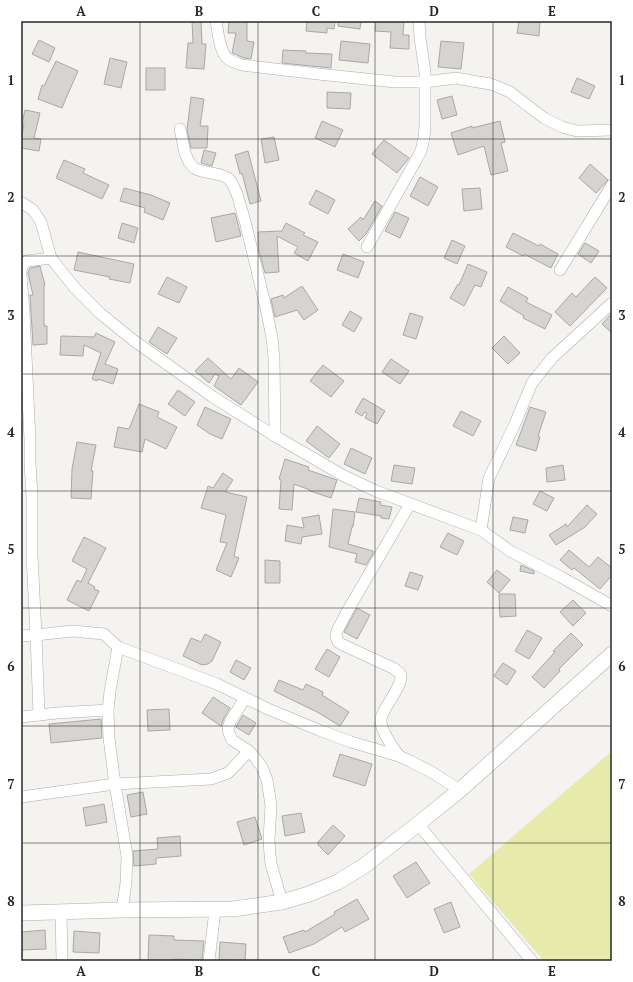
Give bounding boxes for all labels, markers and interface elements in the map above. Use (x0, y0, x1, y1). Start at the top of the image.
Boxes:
text: A (76, 2, 86, 20)
text: B (195, 2, 203, 20)
text: C (312, 2, 320, 20)
text: D (429, 2, 439, 20)
text: E (548, 2, 556, 20)
text: 1 (7, 71, 15, 89)
text: 1 (618, 71, 626, 89)
text: 2 (7, 188, 15, 206)
text: 2 (618, 188, 626, 206)
text: 3 (7, 306, 15, 324)
text: 3 (618, 306, 626, 324)
text: 4 (7, 423, 15, 441)
text: 4 (618, 423, 626, 441)
text: 5 (7, 540, 15, 558)
text: 5 (618, 540, 626, 558)
text: 6 (7, 657, 15, 675)
text: 6 (618, 657, 626, 675)
text: 7 (7, 775, 15, 793)
text: 7 (618, 775, 626, 793)
text: 8 (7, 892, 15, 910)
text: 8 (618, 892, 626, 910)
text: A (76, 962, 86, 980)
text: B (195, 962, 203, 980)
text: C (312, 962, 320, 980)
text: D (429, 962, 439, 980)
text: E (548, 962, 556, 980)

